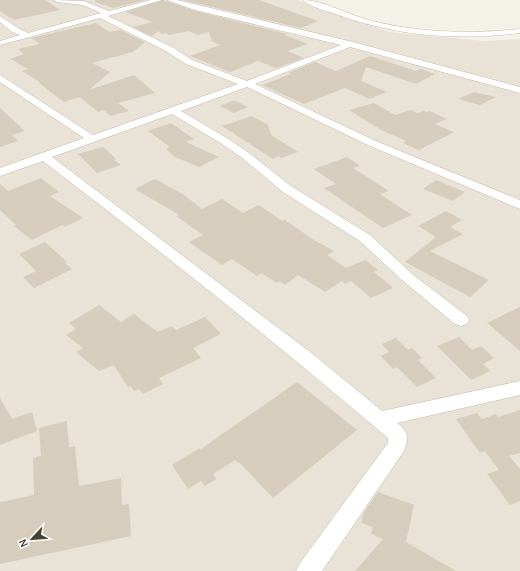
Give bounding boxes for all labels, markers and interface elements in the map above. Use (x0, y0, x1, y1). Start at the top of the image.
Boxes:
north arrow (12, 519, 52, 559)
text: N (17, 537, 30, 549)

